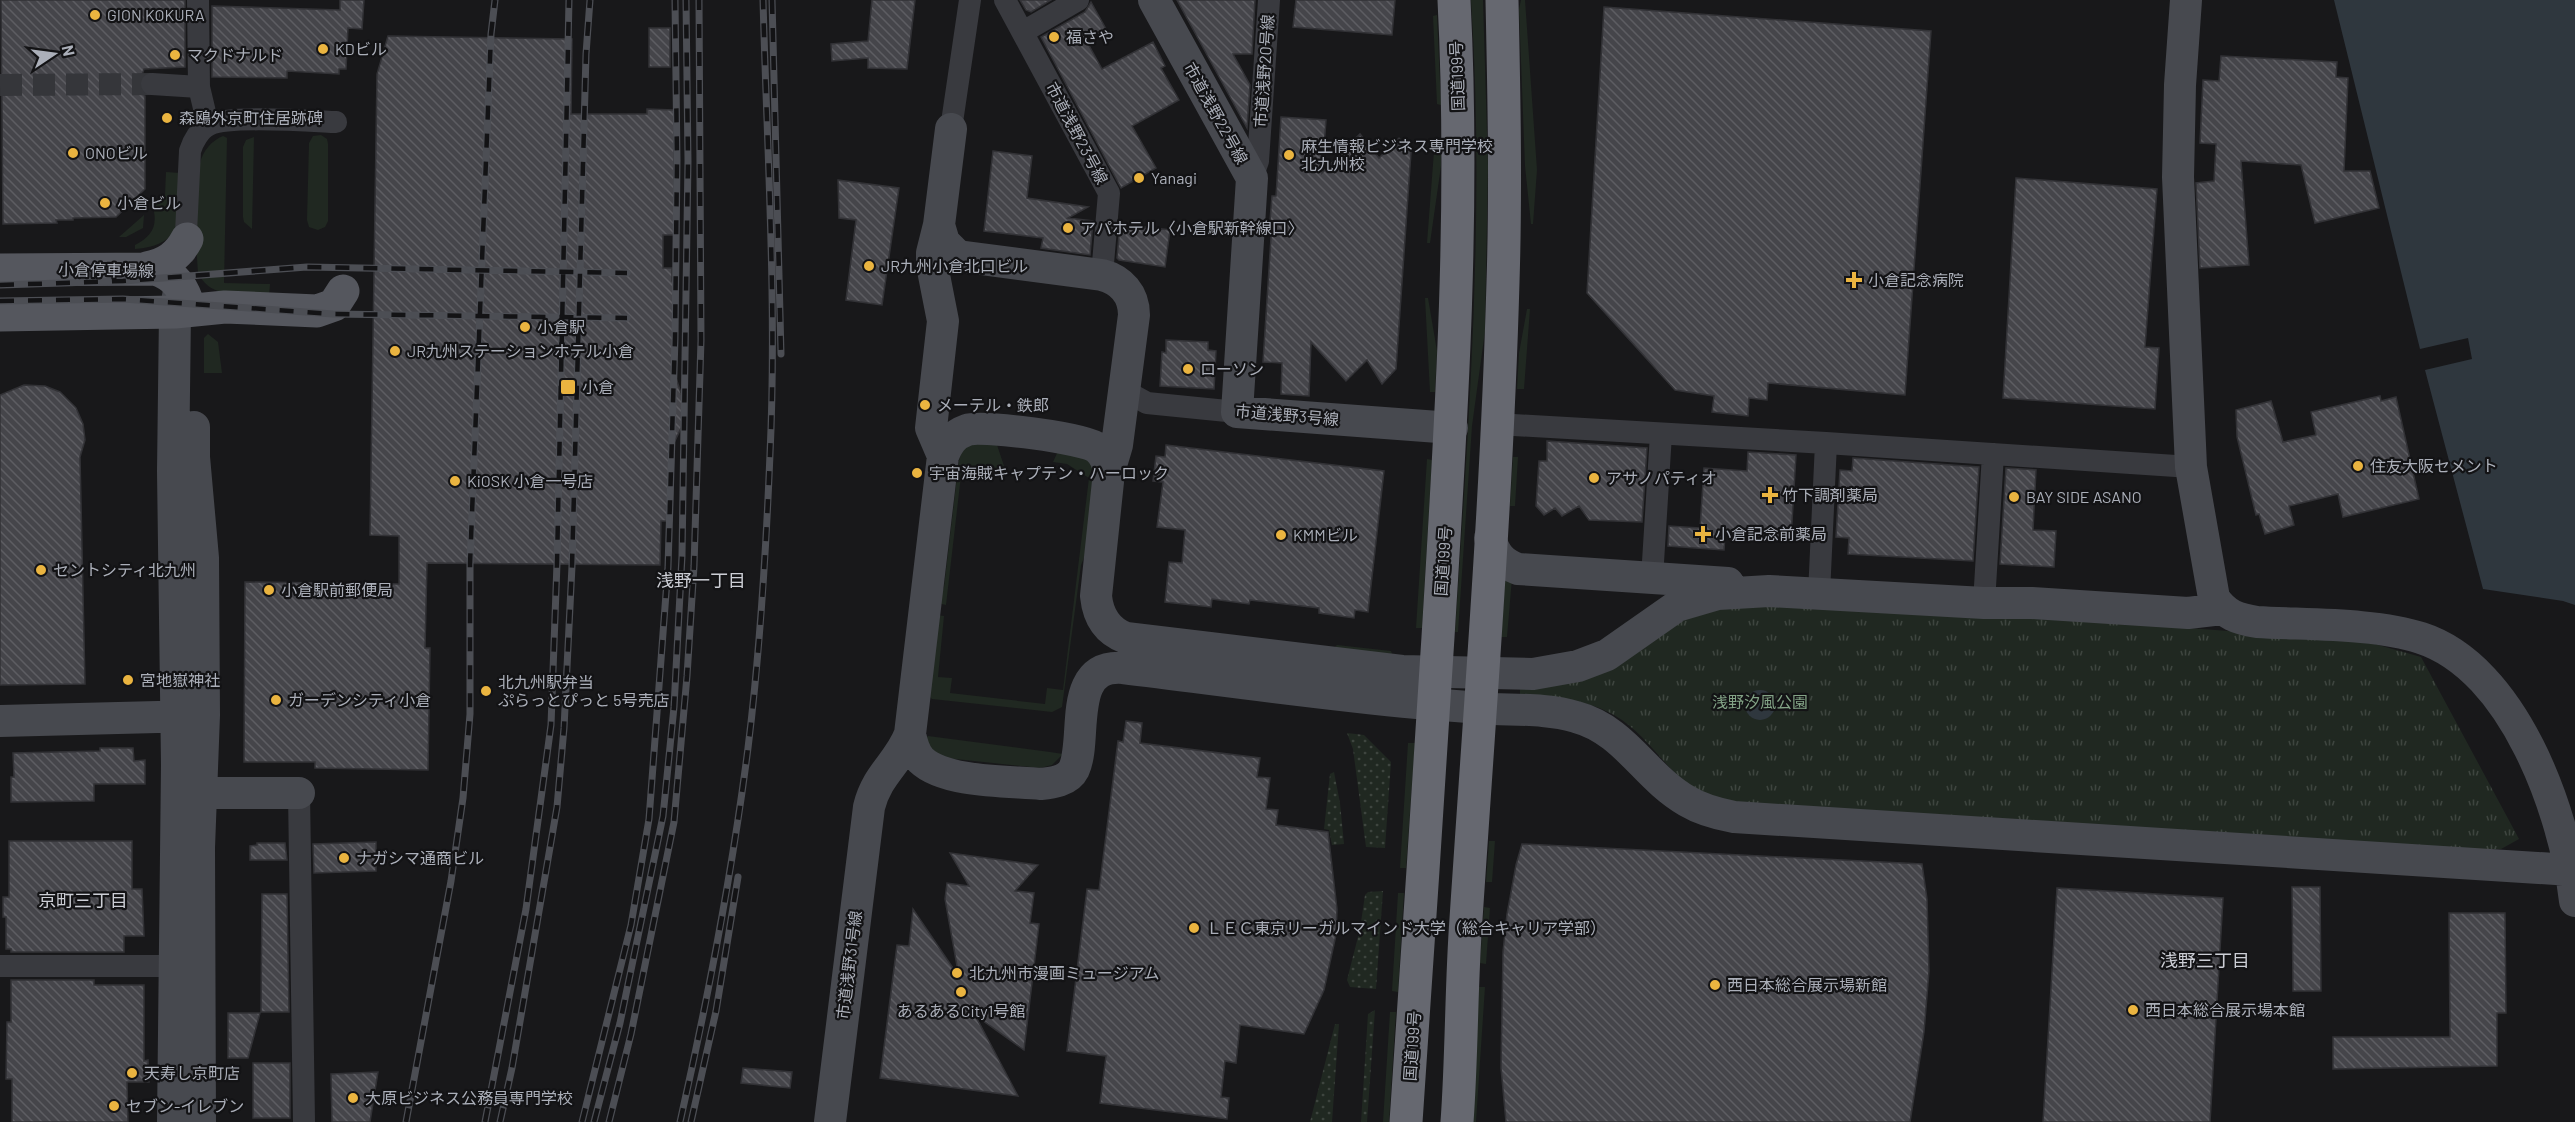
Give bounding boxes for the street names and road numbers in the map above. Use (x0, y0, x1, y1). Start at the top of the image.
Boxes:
street label: 市道浅野20号線 (1250, 14, 1277, 128)
street label: 国道199号 (1446, 41, 1467, 111)
street label: 市道浅野22号線 (1181, 59, 1252, 167)
street label: 市道浅野23号線 (1043, 79, 1112, 187)
street label: 小倉停車場線 (58, 259, 154, 280)
street label: 市道浅野3号線 (1234, 400, 1340, 429)
street label: 国道199号 (1431, 525, 1454, 597)
street label: 市道浅野31号線 (832, 909, 865, 1021)
street label: 国道199号 (1400, 1010, 1423, 1082)

